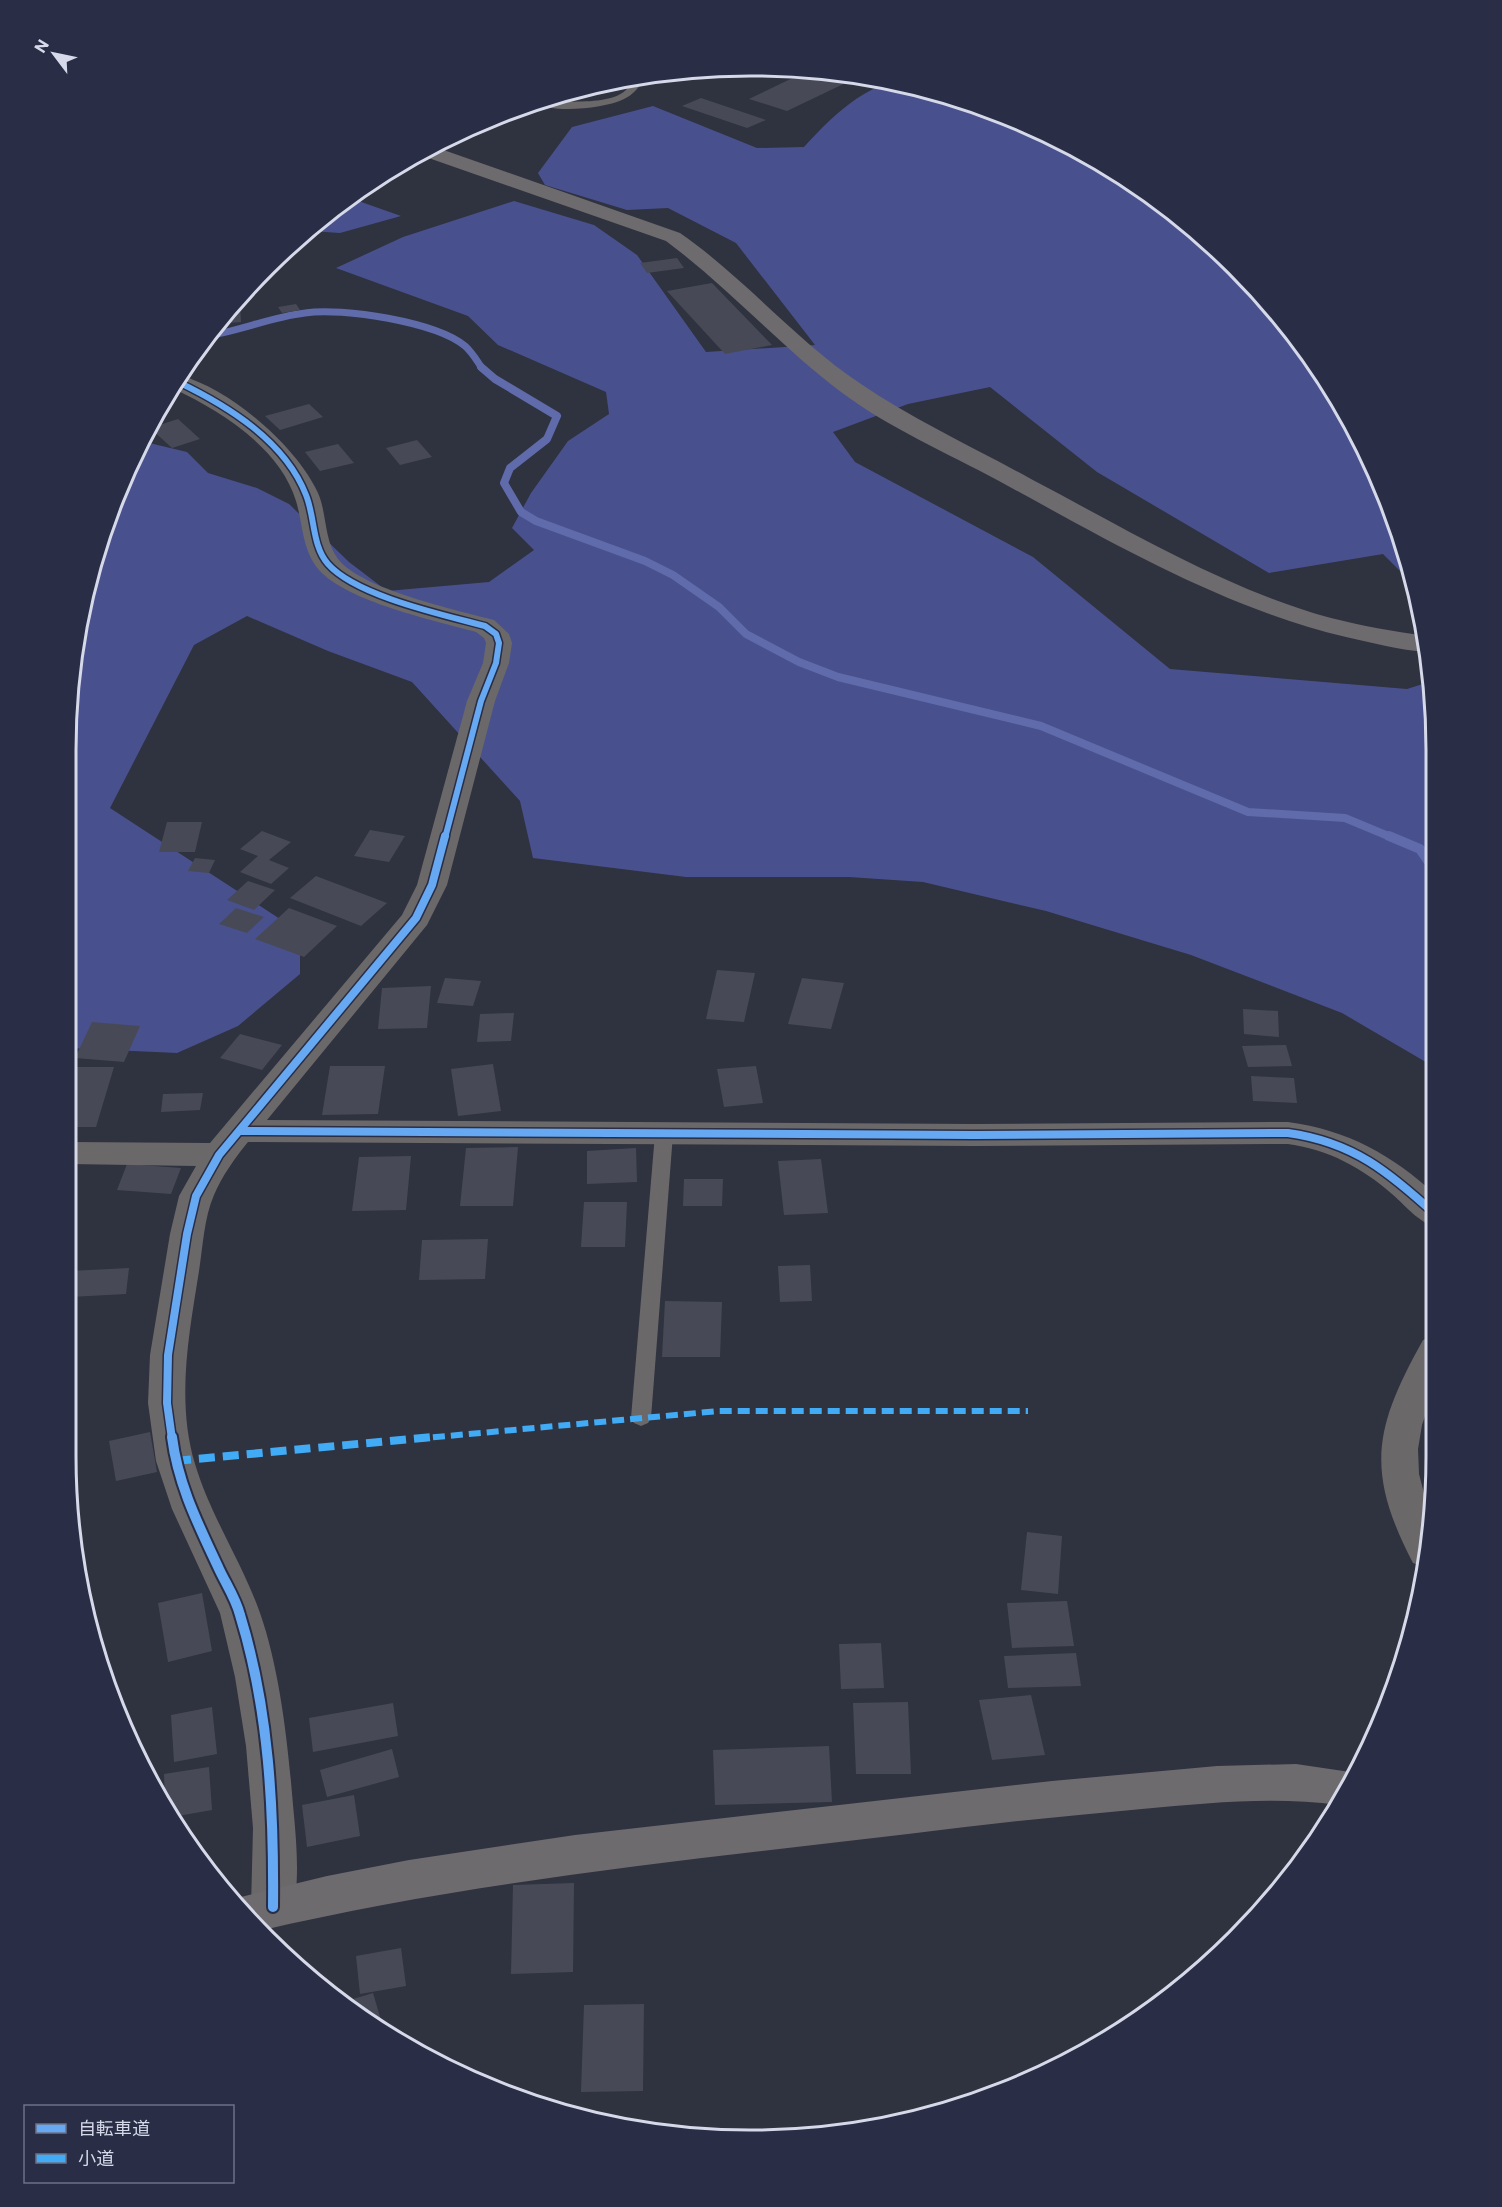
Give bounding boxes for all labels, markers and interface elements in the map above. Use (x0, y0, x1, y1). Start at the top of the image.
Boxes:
north arrow (24, 24, 84, 84)
text: N (30, 36, 52, 56)
legend (24, 2105, 234, 2183)
text: 自転車道 (78, 2117, 150, 2139)
text: 小道 (78, 2147, 114, 2169)

